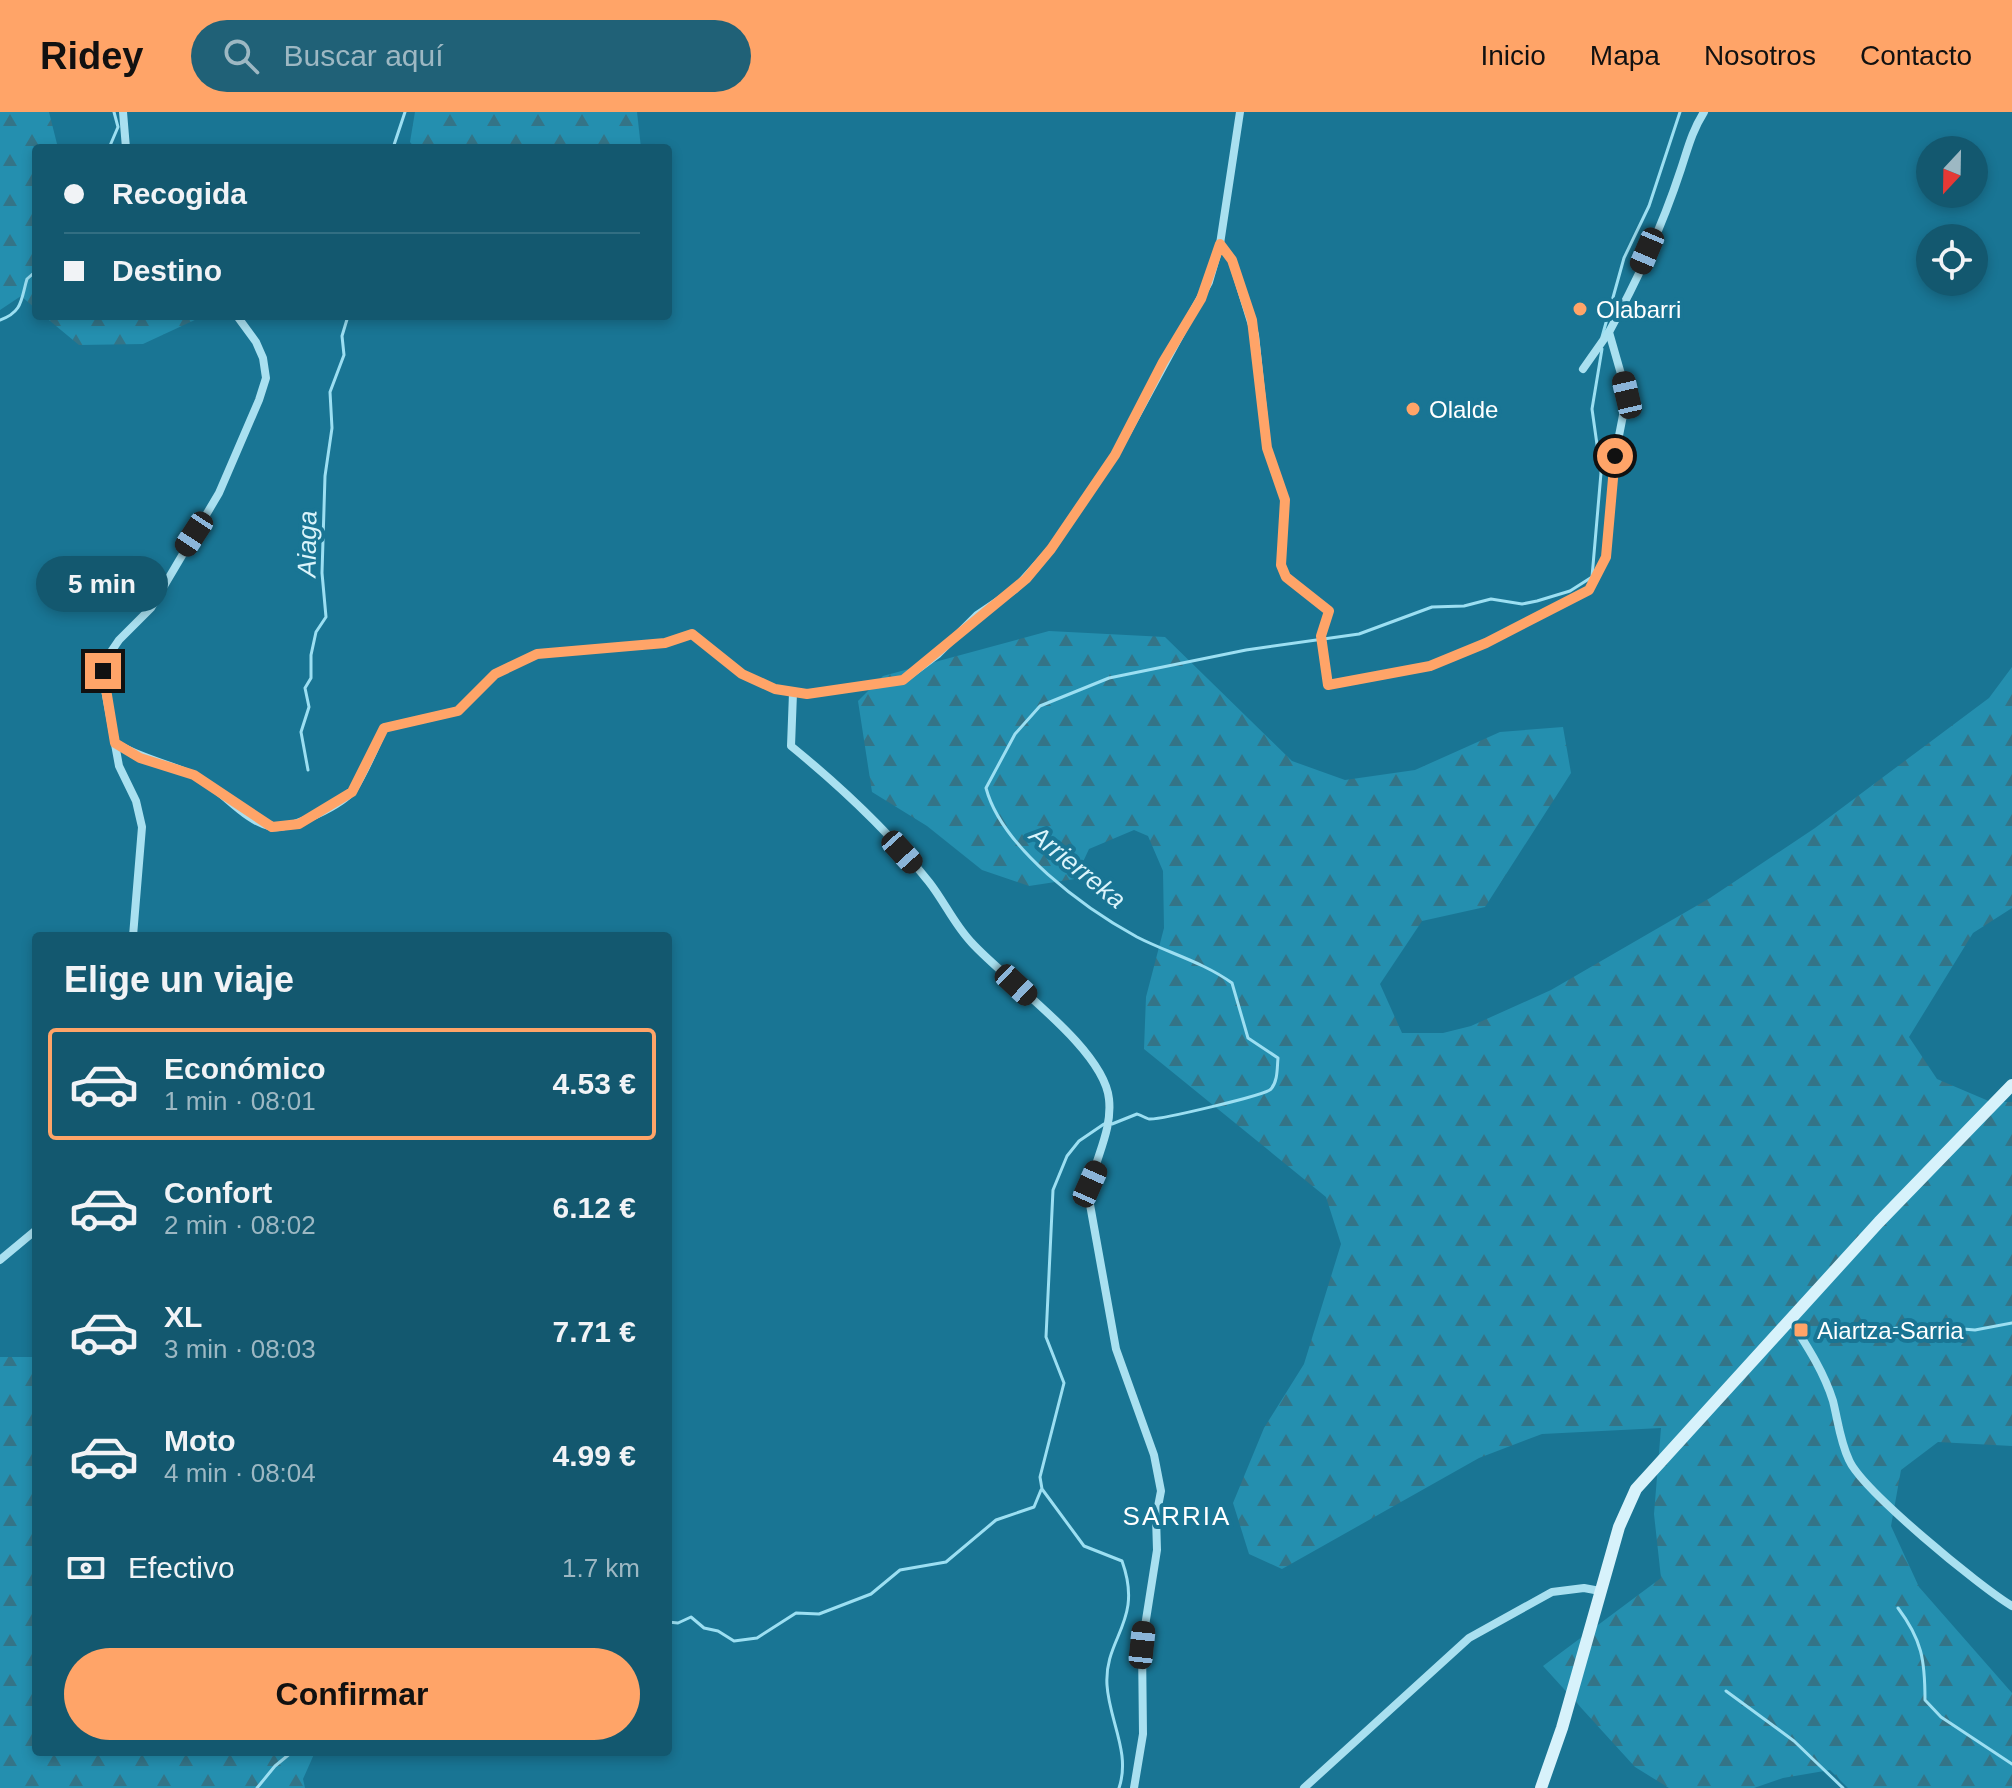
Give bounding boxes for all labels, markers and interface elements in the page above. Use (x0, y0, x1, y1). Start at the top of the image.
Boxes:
search box (191, 20, 751, 92)
icon: search (219, 34, 263, 78)
text: Ridey (40, 35, 143, 77)
text: Buscar aquí (283, 39, 444, 72)
text: Inicio (1480, 40, 1546, 71)
text: Mapa (1590, 40, 1660, 71)
text: Nosotros (1704, 40, 1816, 71)
text: Contacto (1860, 40, 1972, 71)
north arrow (1916, 136, 1988, 208)
map controls (1916, 136, 1988, 296)
text: Recogida (112, 177, 247, 210)
car (1627, 224, 1667, 278)
button: locate (1916, 224, 1988, 296)
text: Destino (112, 254, 222, 287)
place label: Olabarri (1596, 296, 1681, 323)
marker: Olabarri (1571, 300, 1589, 318)
car (1610, 369, 1644, 421)
place label: Olalde (1429, 396, 1498, 423)
marker: Olalde (1404, 400, 1422, 418)
route start (1597, 438, 1633, 474)
car (171, 507, 217, 561)
water label: Aiaga (291, 510, 323, 580)
callout: 5 min (37, 555, 169, 611)
text: 5 min (68, 569, 136, 599)
route end (85, 653, 121, 689)
water label: Arrierreka (1023, 818, 1132, 915)
car (877, 826, 927, 878)
text: Elige un viaje (64, 959, 294, 1000)
car (990, 960, 1042, 1010)
icon: car (68, 1048, 140, 1120)
text: Económico (164, 1052, 326, 1085)
text: 4.53 € (553, 1067, 636, 1100)
text: 1 min · 08:01 (164, 1086, 316, 1116)
car (1069, 1157, 1111, 1211)
icon: car (68, 1172, 140, 1244)
text: Confort (164, 1176, 272, 1209)
text: 6.12 € (553, 1191, 636, 1224)
text: 2 min · 08:02 (164, 1210, 316, 1240)
icon: car (68, 1296, 140, 1368)
text: XL (164, 1300, 202, 1333)
text: 7.71 € (553, 1315, 636, 1348)
place label: Aiartza-Sarria (1817, 1317, 1964, 1344)
marker: Aiartza-Sarria (1792, 1321, 1810, 1339)
text: 3 min · 08:03 (164, 1334, 316, 1364)
icon: car (68, 1420, 140, 1492)
text: Moto (164, 1424, 236, 1457)
text: 4.99 € (553, 1439, 636, 1472)
text: 4 min · 08:04 (164, 1458, 316, 1488)
district label: SARRIA (1123, 1501, 1231, 1531)
icon: cash (64, 1546, 108, 1590)
text: Efectivo (128, 1551, 235, 1584)
text: 1.7 km (562, 1553, 640, 1583)
car (1128, 1620, 1156, 1670)
button: Confirmar (64, 1648, 640, 1740)

